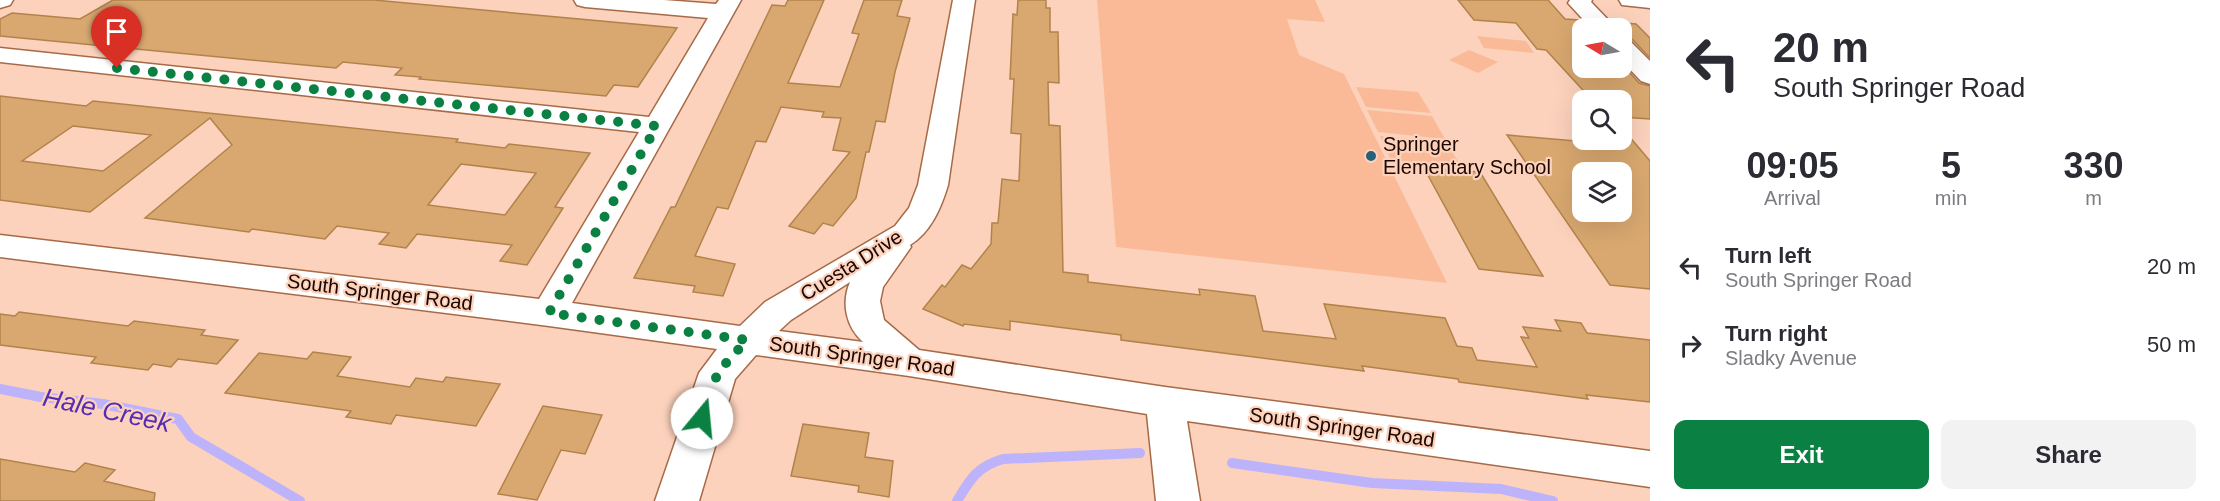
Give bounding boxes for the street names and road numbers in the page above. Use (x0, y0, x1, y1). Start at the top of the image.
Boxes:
street label: Cuesta Drive (796, 225, 906, 305)
street label: South Springer Road (286, 270, 474, 314)
street label: South Springer Road (768, 332, 956, 380)
street label: South Springer Road (1248, 403, 1436, 451)

